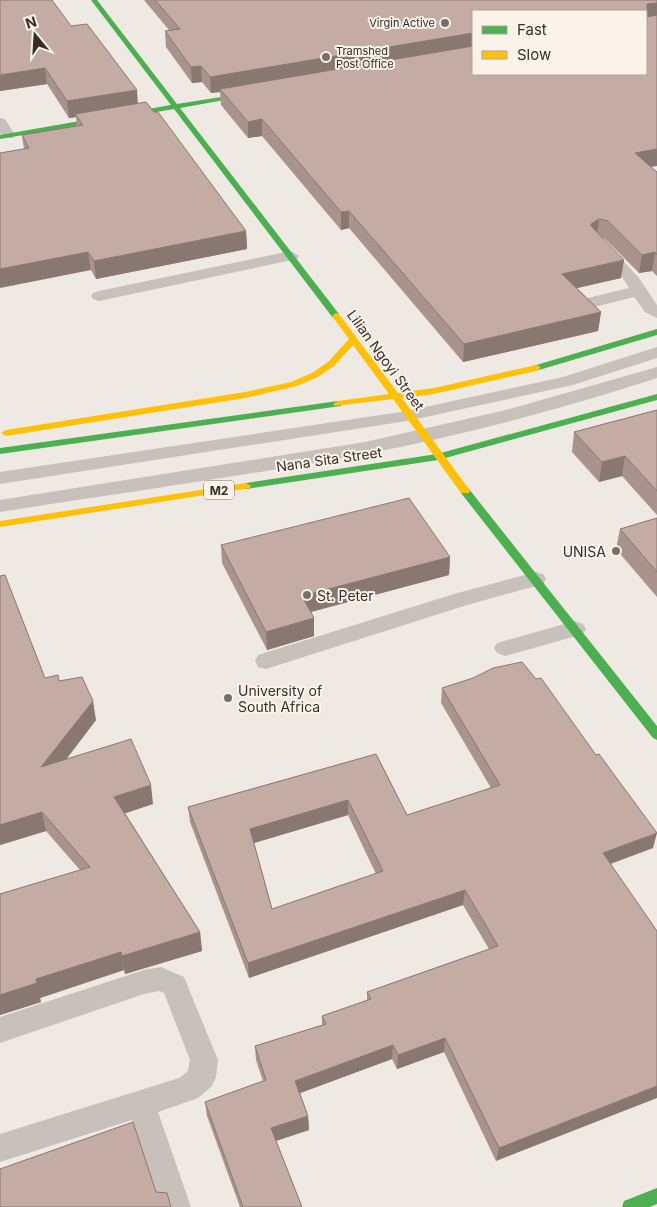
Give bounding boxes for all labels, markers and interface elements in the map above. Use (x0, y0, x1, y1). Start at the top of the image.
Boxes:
north arrow (10, 10, 60, 60)
legend (472, 10, 647, 75)
text: N (23, 12, 39, 32)
place label: Virgin Active (369, 16, 435, 30)
marker: Virgin Active (439, 17, 451, 29)
text: Fast (517, 20, 547, 39)
place label: Tramshed Post Office (336, 44, 394, 71)
text: Slow (517, 45, 551, 64)
marker: Tramshed Post Office (320, 51, 332, 63)
street label: Lilian Ngoyi Street (344, 306, 428, 414)
street label: Nana Sita Street (275, 443, 383, 475)
road number: M2 (204, 480, 234, 500)
place label: UNISA (563, 543, 606, 560)
marker: UNISA (610, 545, 622, 557)
place label: St. Peter (317, 587, 373, 604)
marker: St. Peter (301, 589, 313, 601)
place label: University of South Africa (238, 682, 322, 715)
marker: University of South Africa (222, 692, 234, 704)

